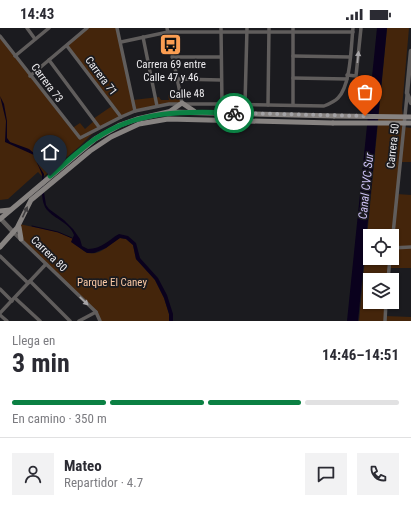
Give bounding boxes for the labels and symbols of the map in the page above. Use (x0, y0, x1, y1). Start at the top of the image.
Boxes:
bus stop icon: Carrera 69 entre Calle 47 y 46 (158, 31, 184, 57)
one-way arrow (355, 51, 362, 63)
street label: Carrera 71 (82, 54, 120, 98)
place label: Carrera 69 entre Calle 47 y 46 (136, 58, 206, 84)
street label: Carrera 73 (28, 61, 66, 105)
pin (348, 75, 382, 116)
street label: Calle 48 (169, 87, 205, 101)
courier (214, 93, 254, 133)
street label: Carrera 50 (384, 123, 402, 169)
pin (33, 135, 67, 176)
water label: Canal CVC Sur (356, 152, 376, 220)
one-way arrow (22, 206, 28, 218)
street label: Carrera 80 (28, 234, 70, 274)
park label: Parque El Caney (77, 276, 147, 289)
one-way arrow (79, 296, 89, 306)

